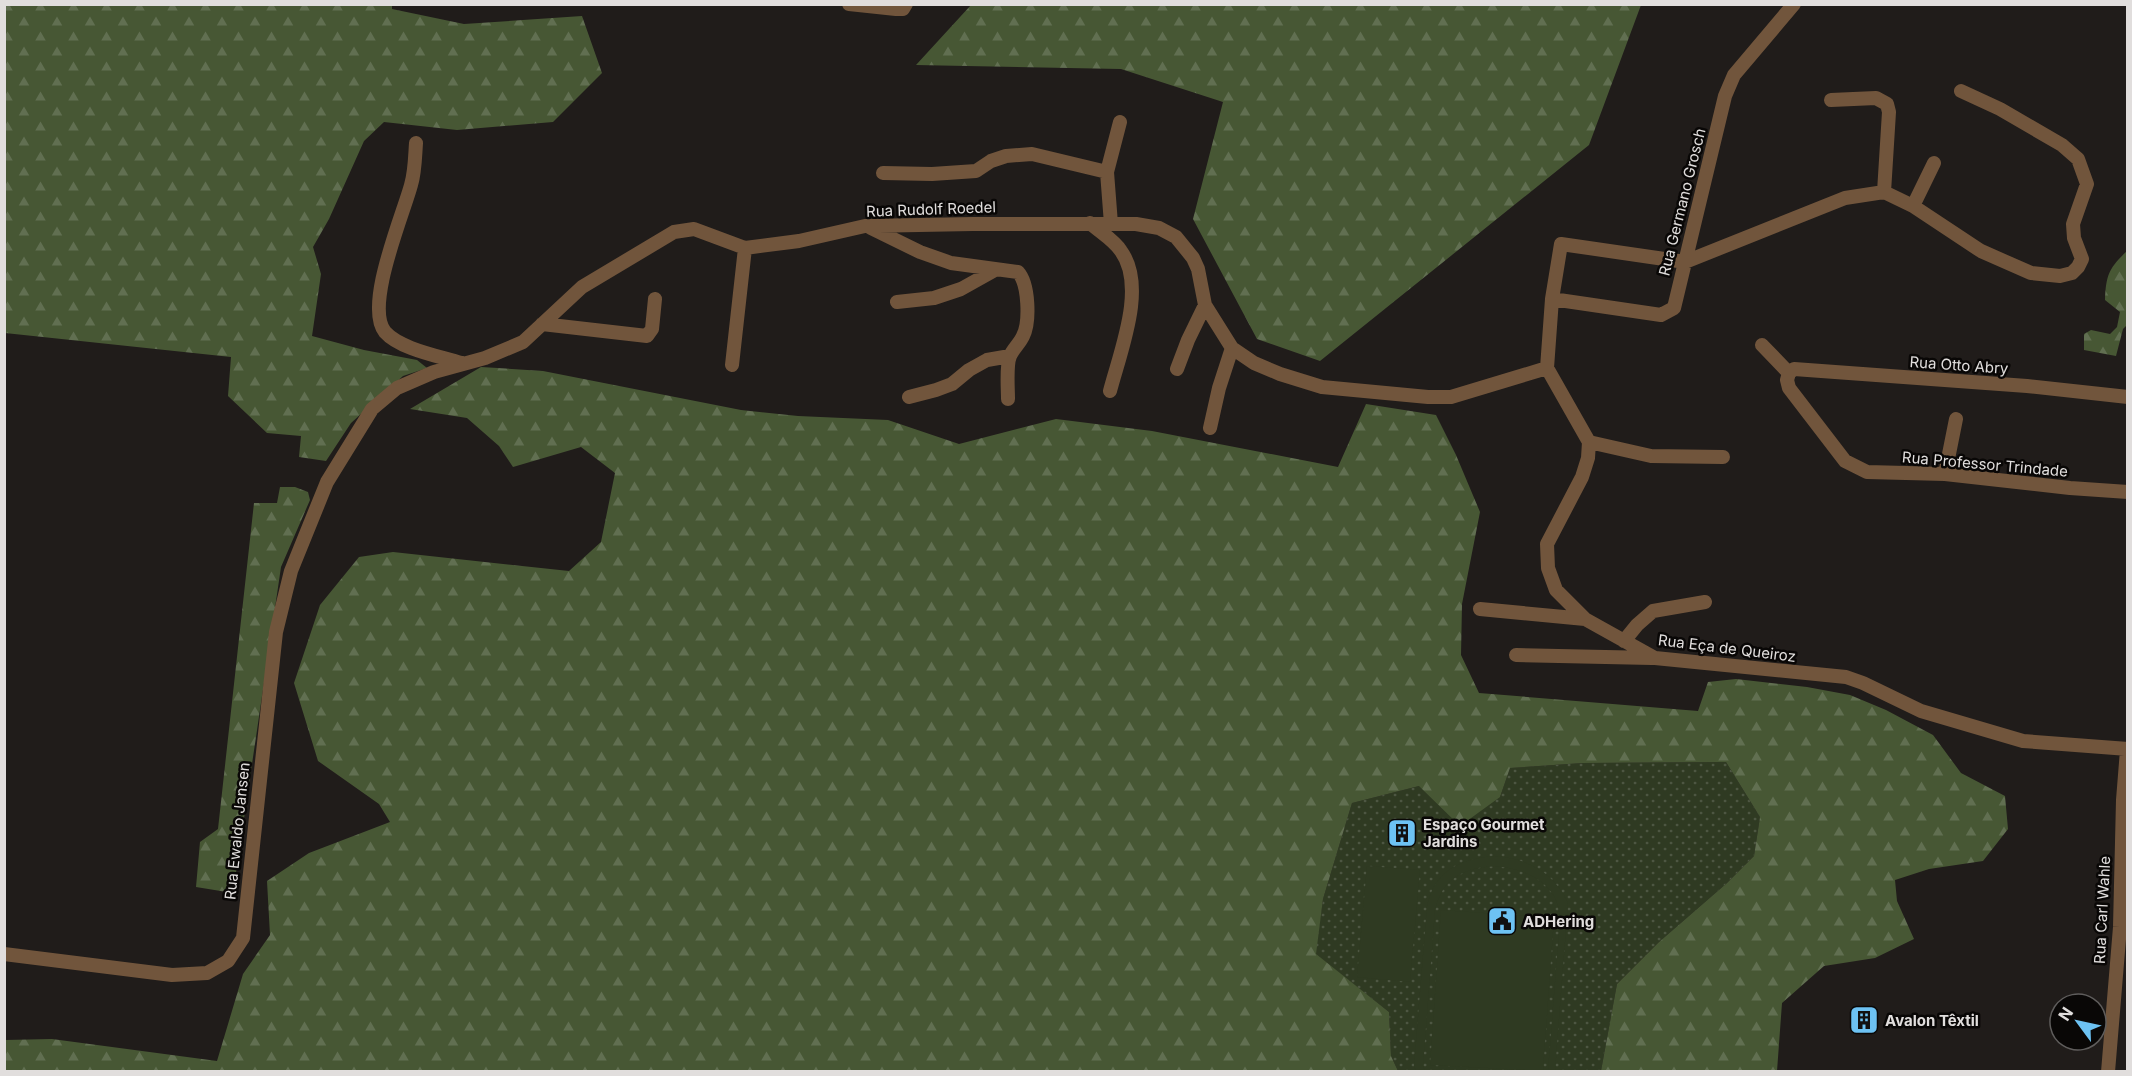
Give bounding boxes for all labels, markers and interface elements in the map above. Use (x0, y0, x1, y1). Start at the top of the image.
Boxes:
street label: Rua Germano Grosch (1654, 126, 1710, 278)
street label: Rua Rudolf Roedel (866, 197, 996, 221)
street label: Rua Otto Abry (1909, 352, 2010, 378)
street label: Rua Professor Trindade (1901, 447, 2069, 481)
street label: Rua Eça de Queiroz (1657, 630, 1797, 666)
street label: Rua Ewaldo Jansen (220, 761, 254, 901)
place label: Espaço Gourmet Jardins (1423, 815, 1545, 851)
building icon: Espaço Gourmet Jardins (1386, 817, 1418, 849)
street label: Rua Carl Wahle (2090, 856, 2114, 964)
public building icon: ADHering (1486, 905, 1518, 937)
place label: ADHering (1523, 912, 1594, 931)
north arrow (2048, 992, 2108, 1052)
text: N (2054, 1003, 2077, 1024)
building icon: Avalon Têxtil (1848, 1004, 1880, 1036)
place label: Avalon Têxtil (1885, 1011, 1979, 1030)

